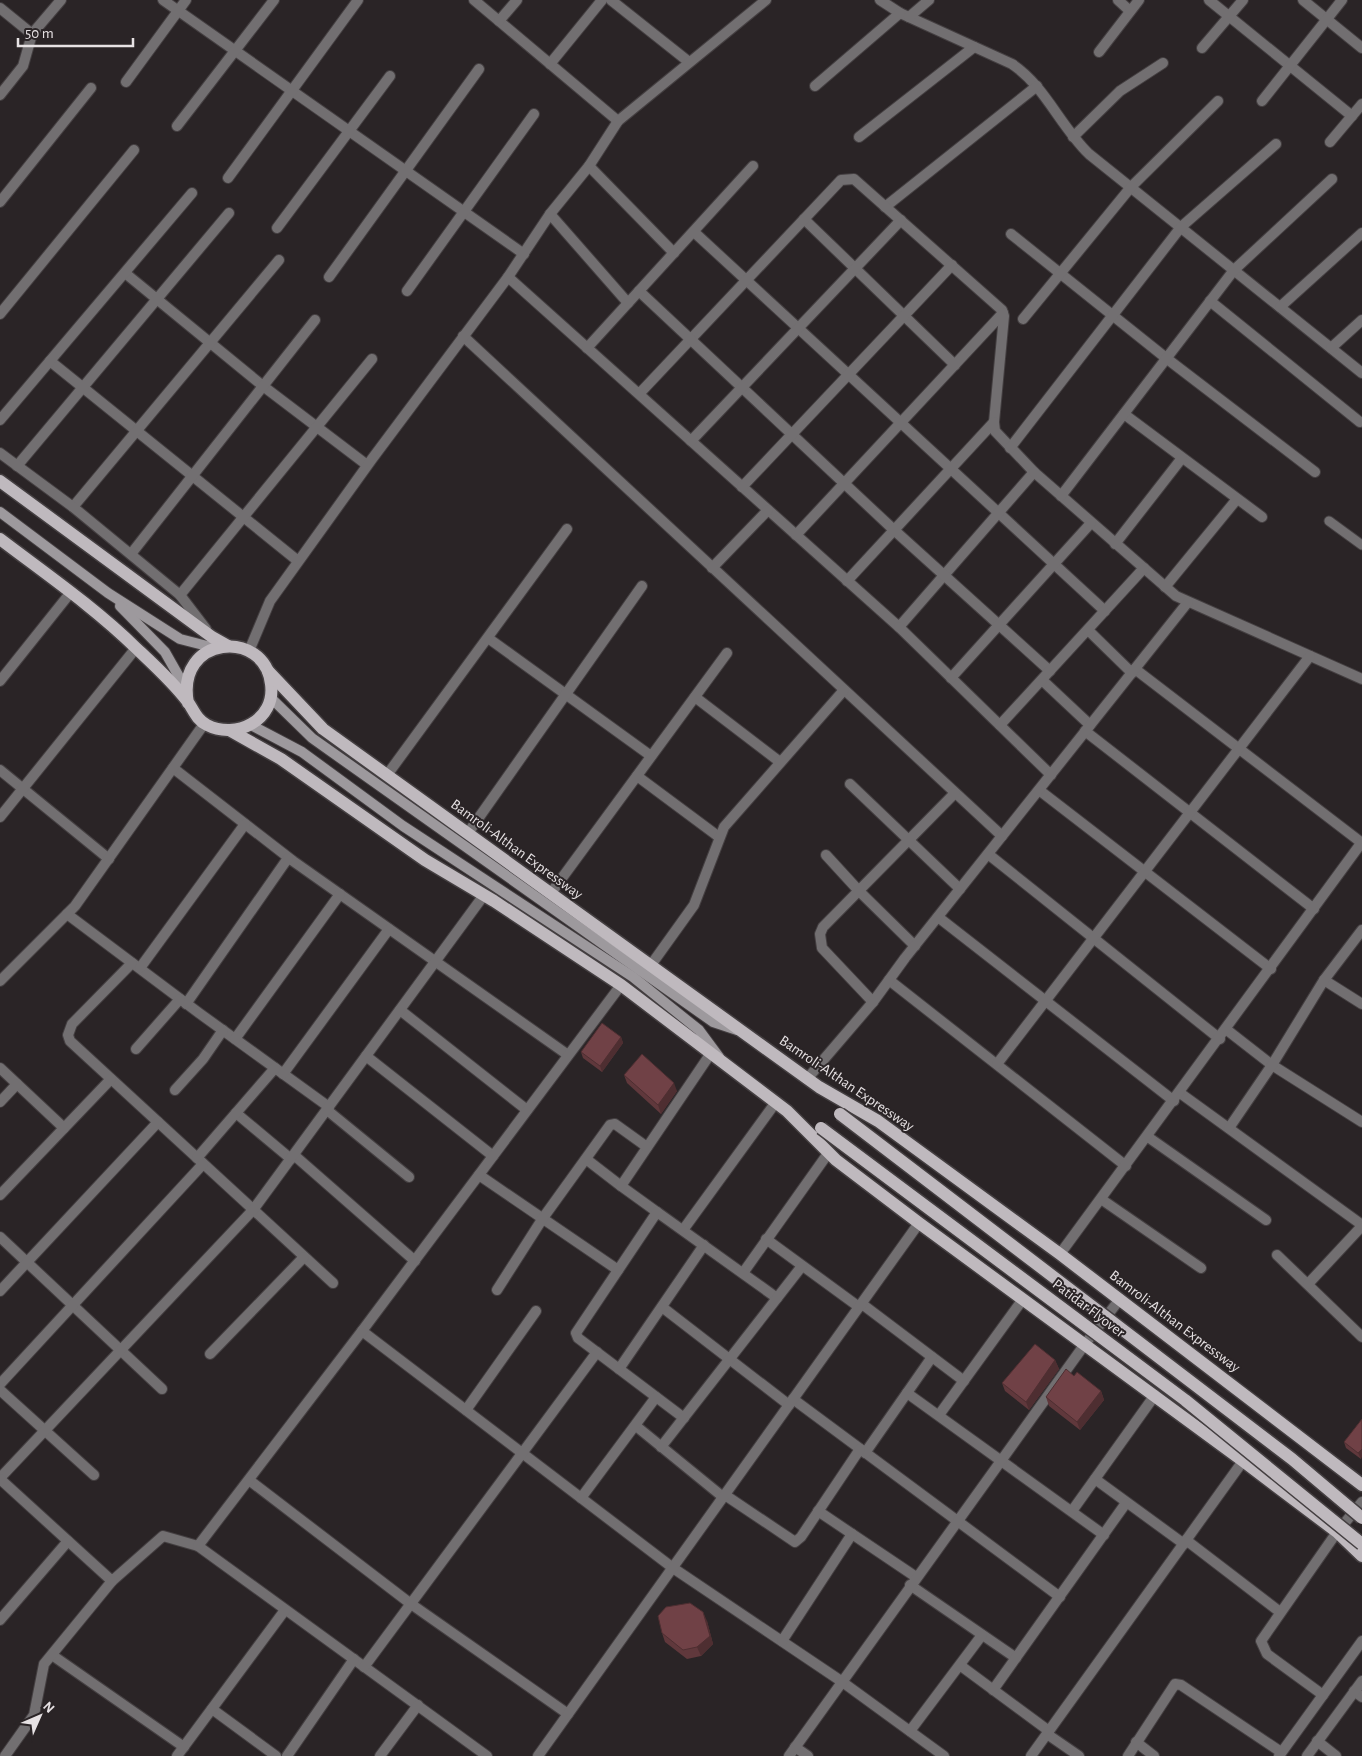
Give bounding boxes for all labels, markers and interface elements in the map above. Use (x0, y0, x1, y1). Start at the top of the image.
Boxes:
scale bar (18, 15, 132, 47)
text: 50 m (25, 26, 54, 41)
street label: Bamroli-Althan Expressway (448, 797, 586, 903)
street label: Bamroli-Althan Expressway (777, 1033, 917, 1134)
street label: Bamroli-Althan Expressway (1107, 1268, 1243, 1376)
street label: Patidar Flyover (1050, 1277, 1128, 1340)
north arrow (15, 1691, 65, 1741)
text: N (40, 1699, 57, 1716)

